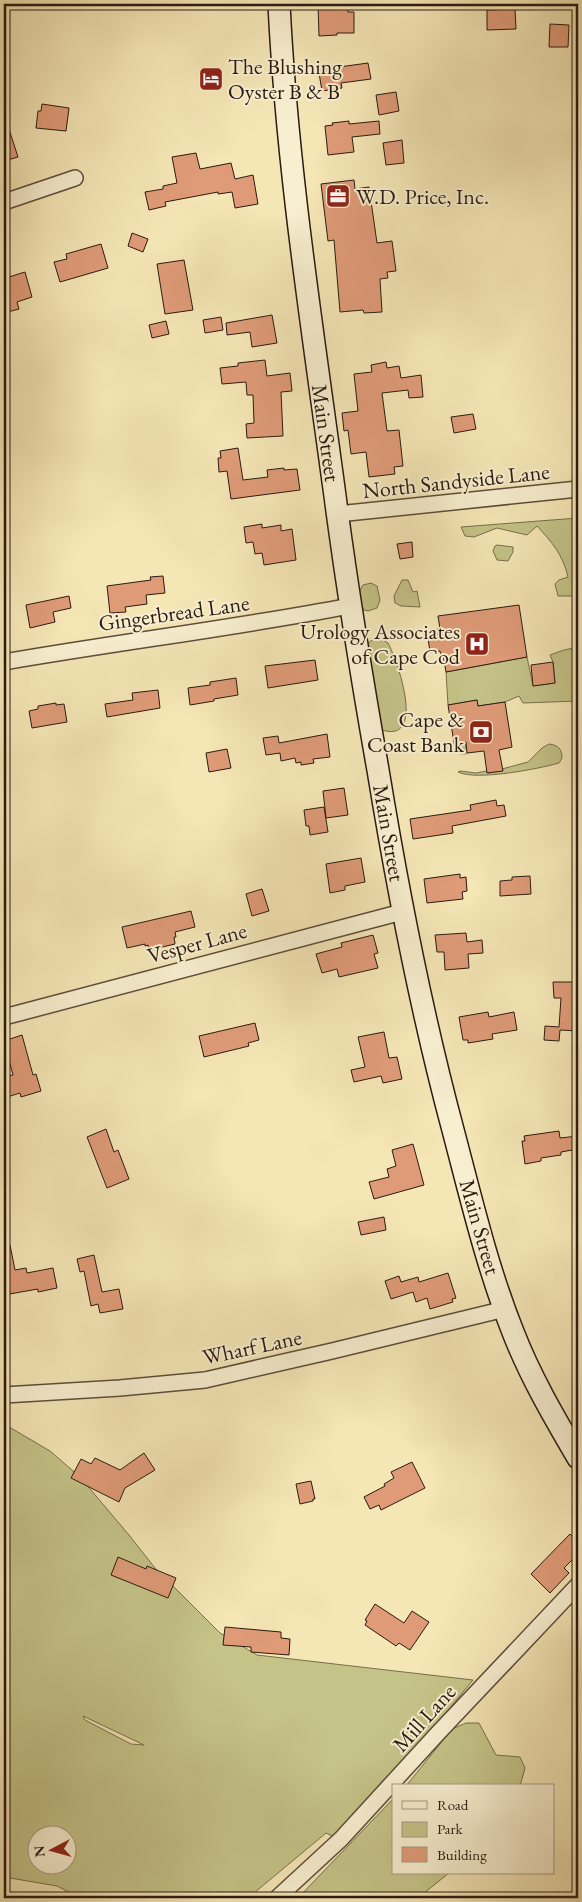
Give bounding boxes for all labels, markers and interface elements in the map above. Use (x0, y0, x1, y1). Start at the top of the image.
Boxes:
place label: The Blushing Oyster B & B (228, 52, 342, 106)
hotel icon: The Blushing Oyster B & B (198, 66, 224, 92)
place label: W.D. Price, Inc. (356, 182, 489, 211)
office icon: W.D. Price, Inc. (325, 183, 351, 209)
street label: Main Street (305, 383, 347, 484)
street label: North Sandyside Lane (361, 457, 551, 505)
street label: Gingerbread Lane (97, 588, 252, 638)
place label: Urology Associates of Cape Cod (300, 617, 461, 671)
hospital icon: Urology Associates of Cape Cod (464, 631, 490, 657)
place label: Cape & Coast Bank (367, 705, 465, 759)
bank icon: Cape & Coast Bank (468, 719, 494, 745)
street label: Main Street (366, 782, 412, 884)
street label: Vesper Lane (144, 916, 250, 970)
street label: Main Street (453, 1176, 507, 1278)
street label: Wharf Lane (200, 1322, 305, 1372)
street label: Mill Lane (386, 1678, 462, 1758)
legend (392, 1784, 554, 1874)
text: Road (437, 1795, 469, 1814)
text: Park (437, 1819, 464, 1838)
north arrow (28, 1824, 78, 1874)
text: N (29, 1844, 49, 1858)
text: Building (437, 1845, 487, 1864)

